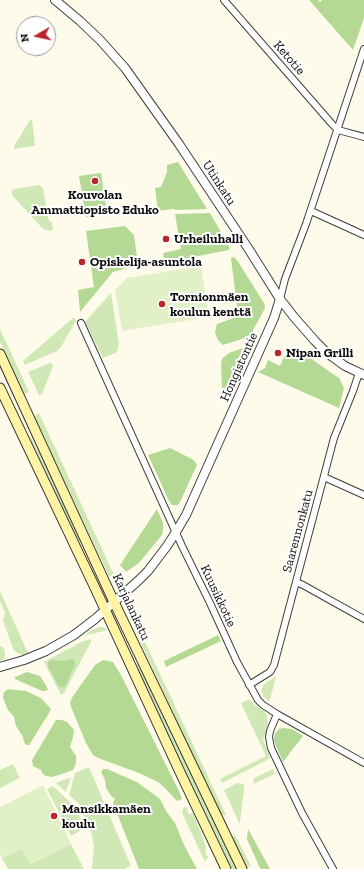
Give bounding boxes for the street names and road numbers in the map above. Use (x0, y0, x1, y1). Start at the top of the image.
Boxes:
street label: Ketotie (270, 38, 308, 78)
street label: Utinkatu (199, 158, 239, 208)
street label: Hongistontie (217, 330, 261, 404)
street label: Saarennonkatu (279, 488, 317, 574)
street label: Kuusikkotie (197, 562, 239, 630)
street label: Karjalankatu (109, 571, 153, 643)

